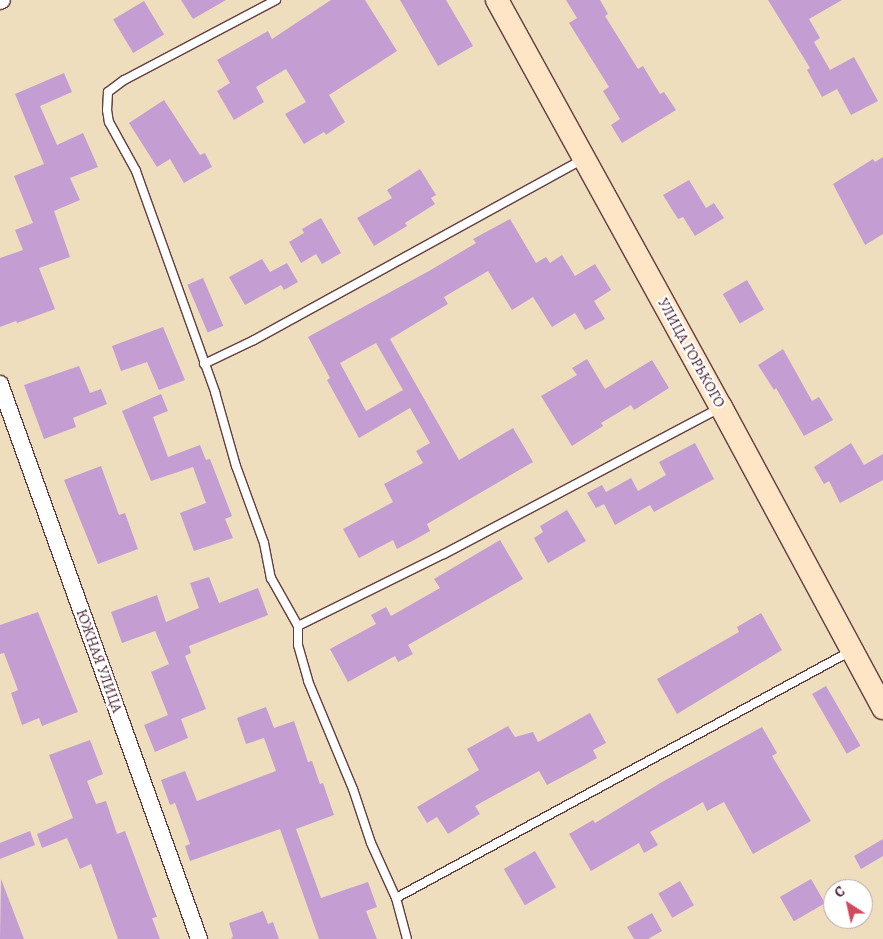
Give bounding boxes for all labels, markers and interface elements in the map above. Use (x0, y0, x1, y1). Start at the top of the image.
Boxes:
street label: УЛИЦА ГОРЬКОГО (653, 295, 729, 411)
street label: ЮЖНАЯ УЛИЦА (72, 607, 126, 715)
north arrow (823, 879, 873, 929)
text: С (831, 882, 849, 902)

